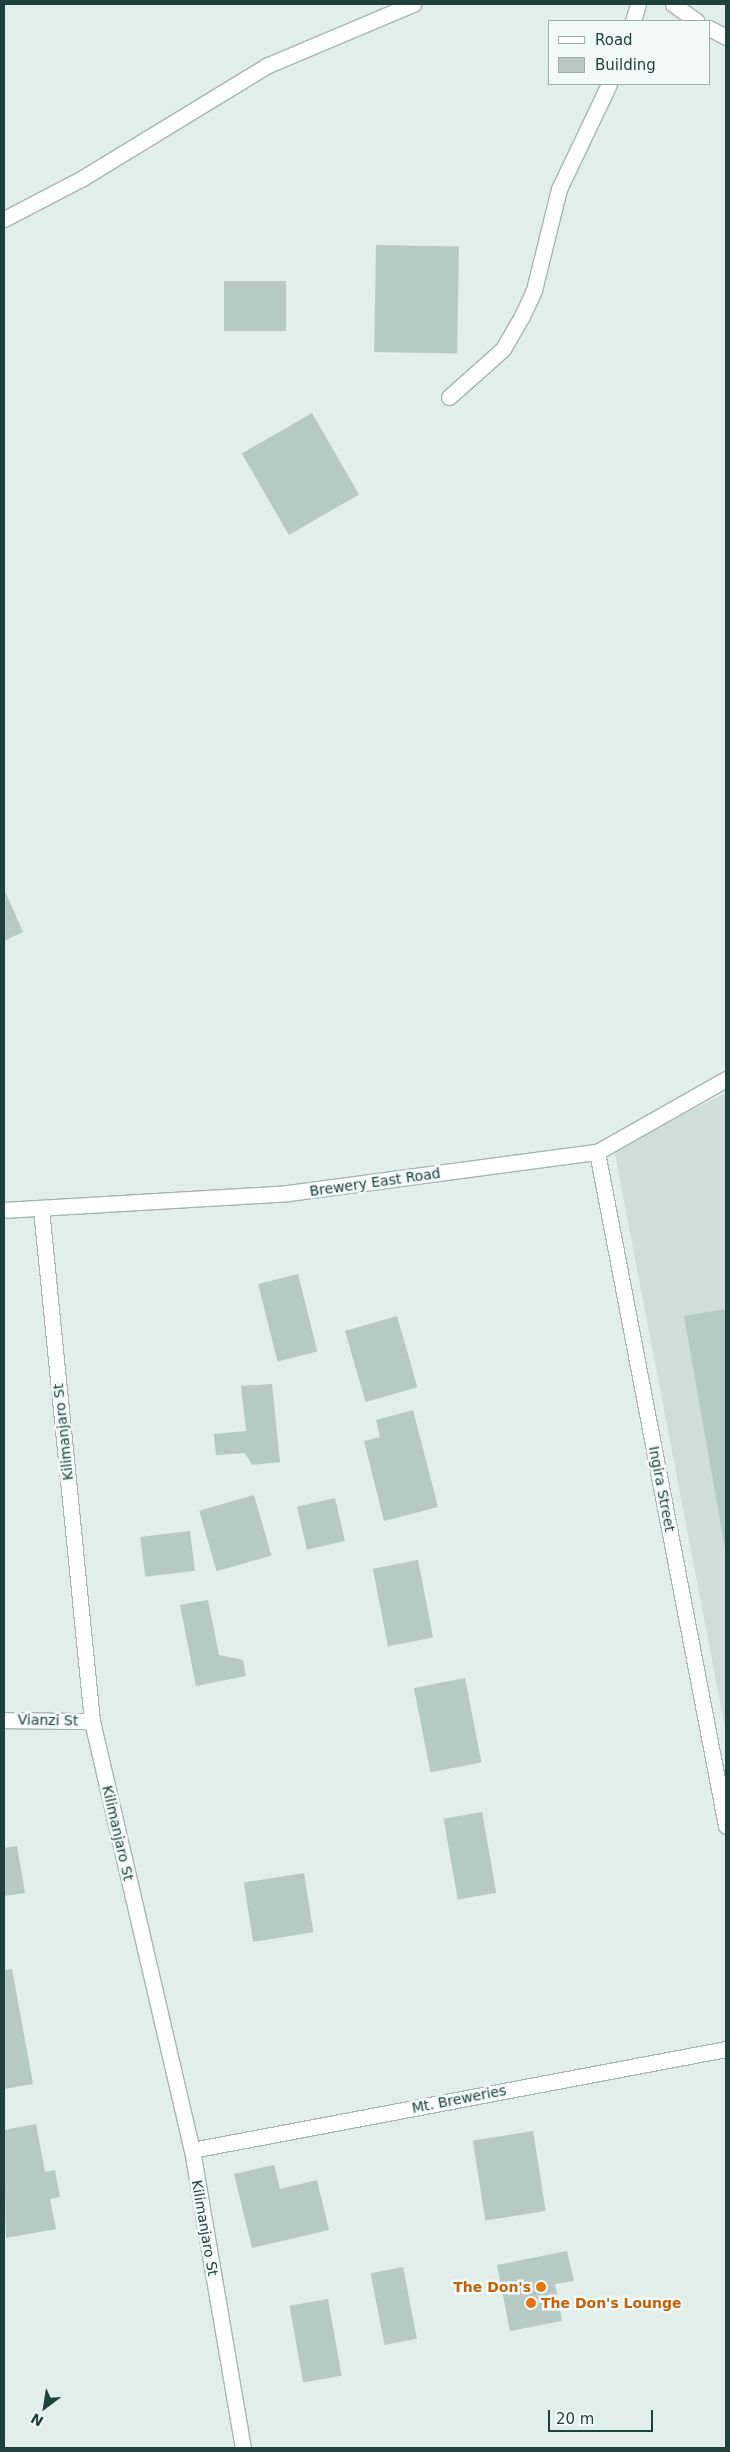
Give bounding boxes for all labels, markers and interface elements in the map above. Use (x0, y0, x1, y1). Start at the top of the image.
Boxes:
legend (548, 20, 710, 85)
text: Road (595, 31, 633, 49)
text: Building (595, 56, 656, 74)
street label: Brewery East Road (308, 1164, 442, 1200)
street label: Kilimanjaro St (50, 1383, 76, 1481)
street label: Ingira Street (645, 1445, 679, 1533)
street label: Vianzi St (18, 1711, 78, 1729)
street label: Kilimanjaro St (99, 1784, 137, 1882)
street label: Mt. Breweries (410, 2082, 508, 2116)
street label: Kilimanjaro St (188, 2179, 222, 2277)
place label: The Don's (453, 2279, 531, 2295)
marker: The Don's (535, 2281, 547, 2293)
place label: The Don's Lounge (541, 2295, 682, 2311)
marker: The Don's Lounge (525, 2297, 537, 2309)
north arrow (20, 2382, 70, 2432)
scale bar (550, 2400, 655, 2432)
text: N (28, 2410, 46, 2430)
text: 20 m (556, 2410, 594, 2428)

